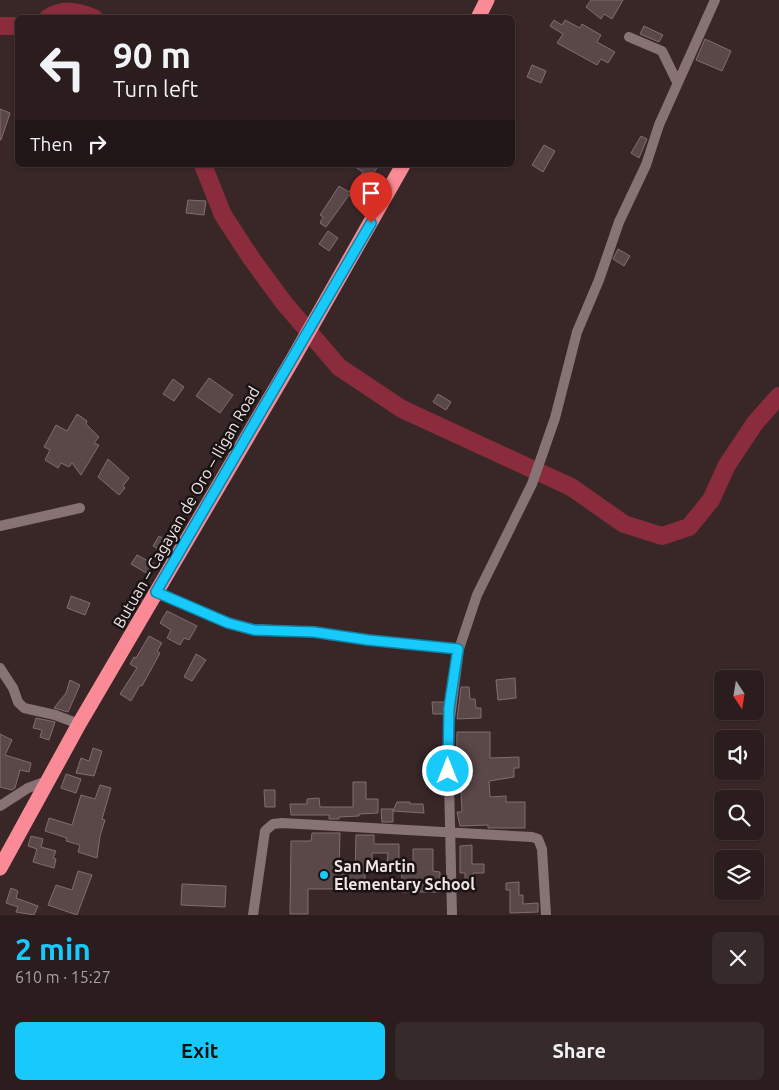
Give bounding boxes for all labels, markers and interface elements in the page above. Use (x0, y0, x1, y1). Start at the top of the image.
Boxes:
icon: left (30, 35, 95, 100)
text: 90 m (113, 35, 191, 75)
text: Turn left (113, 76, 198, 101)
icon: right (83, 130, 111, 158)
text: Then (30, 133, 73, 155)
pin (350, 172, 392, 223)
icon: arrive (357, 179, 385, 207)
street label: Butuan – Cagayan de Oro – Iligan Road (109, 383, 263, 631)
north arrow (714, 670, 764, 720)
map controls (714, 670, 764, 900)
button: sound (714, 730, 764, 780)
position arrow (421, 744, 473, 796)
button: search (714, 790, 764, 840)
button: layers (714, 850, 764, 900)
place label: San Martin Elementary School (334, 857, 475, 893)
marker: San Martin Elementary School (318, 869, 330, 881)
text: 2 min (15, 932, 91, 966)
button: close (712, 932, 764, 984)
text: 610 m · 15:27 (15, 968, 111, 986)
button: Exit (15, 1022, 385, 1080)
button: Share (395, 1022, 764, 1080)

